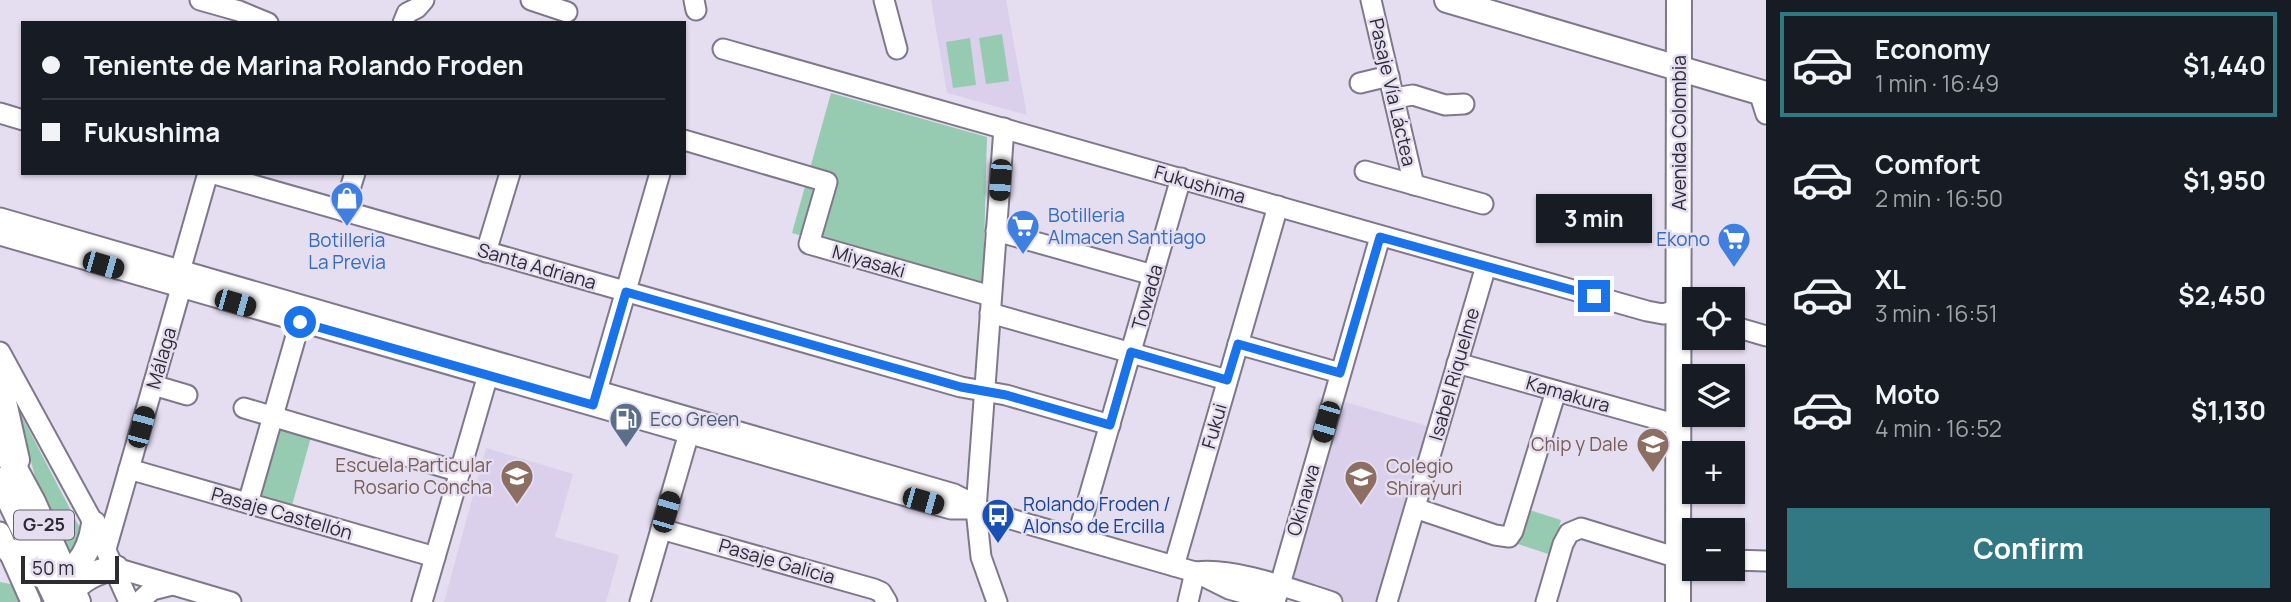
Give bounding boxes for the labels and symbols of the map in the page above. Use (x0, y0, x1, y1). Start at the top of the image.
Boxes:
street label: Pasaje Vía Láctea (1363, 15, 1423, 169)
street label: Avenida Colombia (1666, 55, 1692, 211)
car (989, 158, 1012, 202)
street label: Fukushima (1151, 159, 1249, 209)
shop icon: Botilleria La Previa (328, 179, 366, 228)
callout: 3 min (1536, 194, 1652, 244)
place label: Botilleria Almacen Santiago (1048, 202, 1206, 250)
supermarket icon: Botilleria Almacen Santiago (1004, 207, 1042, 256)
supermarket icon: Ekono (1715, 220, 1753, 269)
place label: Ekono (1656, 226, 1710, 252)
place label: Botilleria La Previa (308, 227, 386, 275)
street label: Santa Adriana (475, 237, 599, 295)
street label: Miyasaki (829, 238, 909, 284)
car (80, 249, 127, 281)
street label: Towada (1125, 261, 1169, 333)
route end (1578, 280, 1610, 312)
car (212, 287, 259, 319)
street label: Isabel Riquelme (1423, 304, 1485, 444)
route start (284, 306, 316, 338)
street label: Málaga (140, 324, 182, 392)
street label: Kamakura (1523, 370, 1613, 418)
car (1311, 399, 1342, 445)
fuel station icon: Eco Green (607, 400, 645, 449)
street label: Fukui (1195, 400, 1233, 452)
car (126, 404, 157, 450)
place label: Eco Green (650, 406, 739, 432)
school or university icon: Chip y Dale (1634, 425, 1672, 474)
place label: Chip y Dale (1531, 431, 1628, 457)
place label: Escuela Particular Rosario Concha (335, 452, 492, 500)
place label: Colegio Shirayuri (1386, 453, 1463, 501)
school or university icon: Escuela Particular Rosario Concha (498, 457, 536, 506)
school or university icon: Colegio Shirayuri (1342, 458, 1380, 507)
street label: Okinawa (1280, 461, 1326, 539)
street label: Pasaje Castellón (208, 480, 356, 546)
car (900, 485, 947, 517)
car (651, 489, 682, 535)
place label: Rolando Froden / Alonso de Ercilla (1023, 491, 1171, 539)
bus stop icon: Rolando Froden / Alonso de Ercilla (979, 496, 1017, 545)
road number: G-25 (14, 510, 74, 540)
street label: Pasaje Galicia (716, 532, 838, 590)
scale bar (21, 553, 119, 585)

